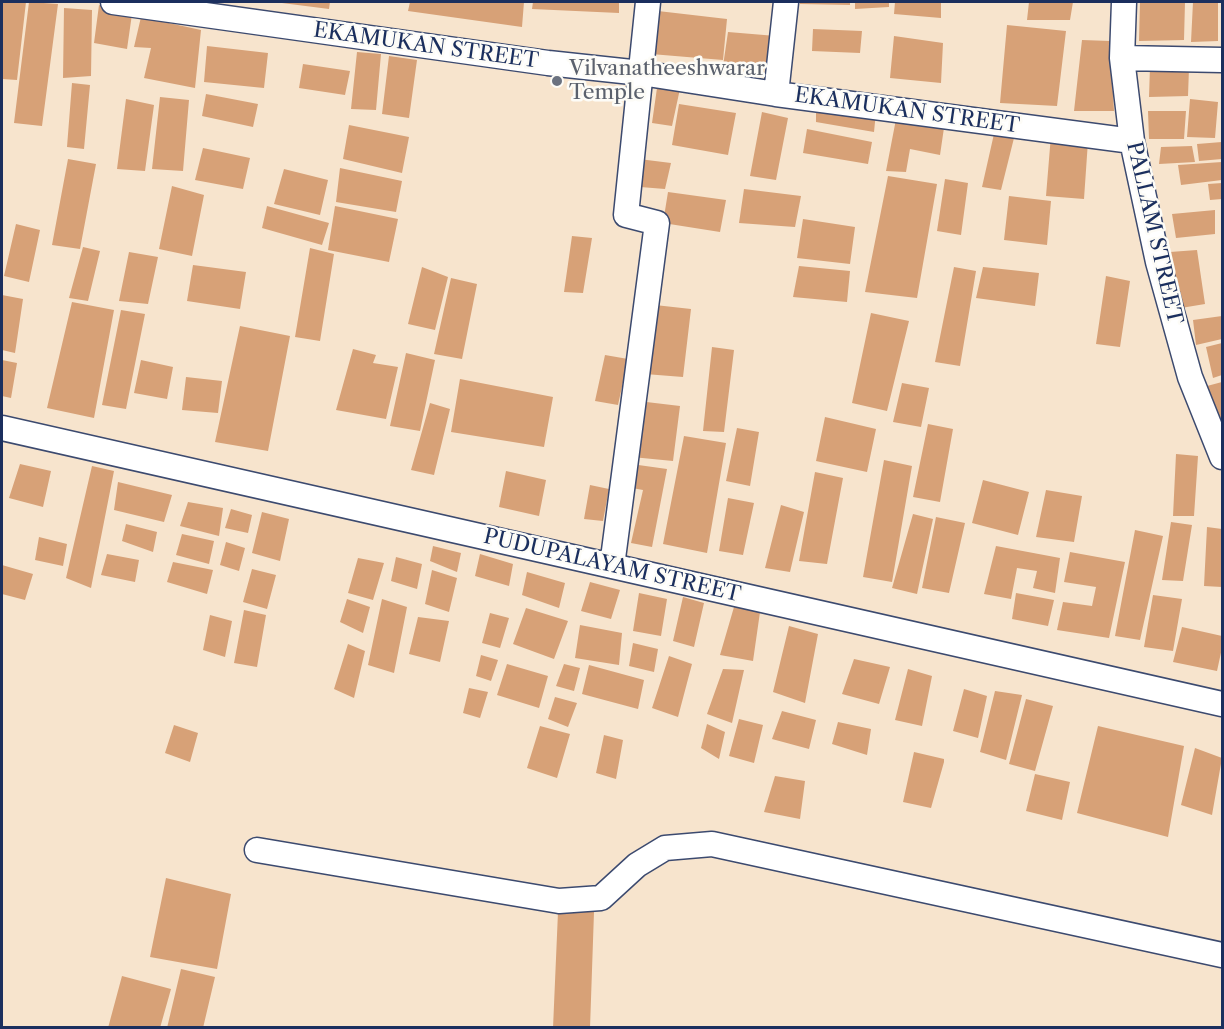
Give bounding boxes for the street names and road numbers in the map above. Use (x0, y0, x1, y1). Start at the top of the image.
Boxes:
street label: EKAMUKAN STREET (312, 18, 540, 74)
street label: EKAMUKAN STREET (793, 83, 1021, 139)
street label: PALLAM STREET (1121, 139, 1187, 327)
street label: PUDUPALAYAM STREET (481, 524, 743, 608)

